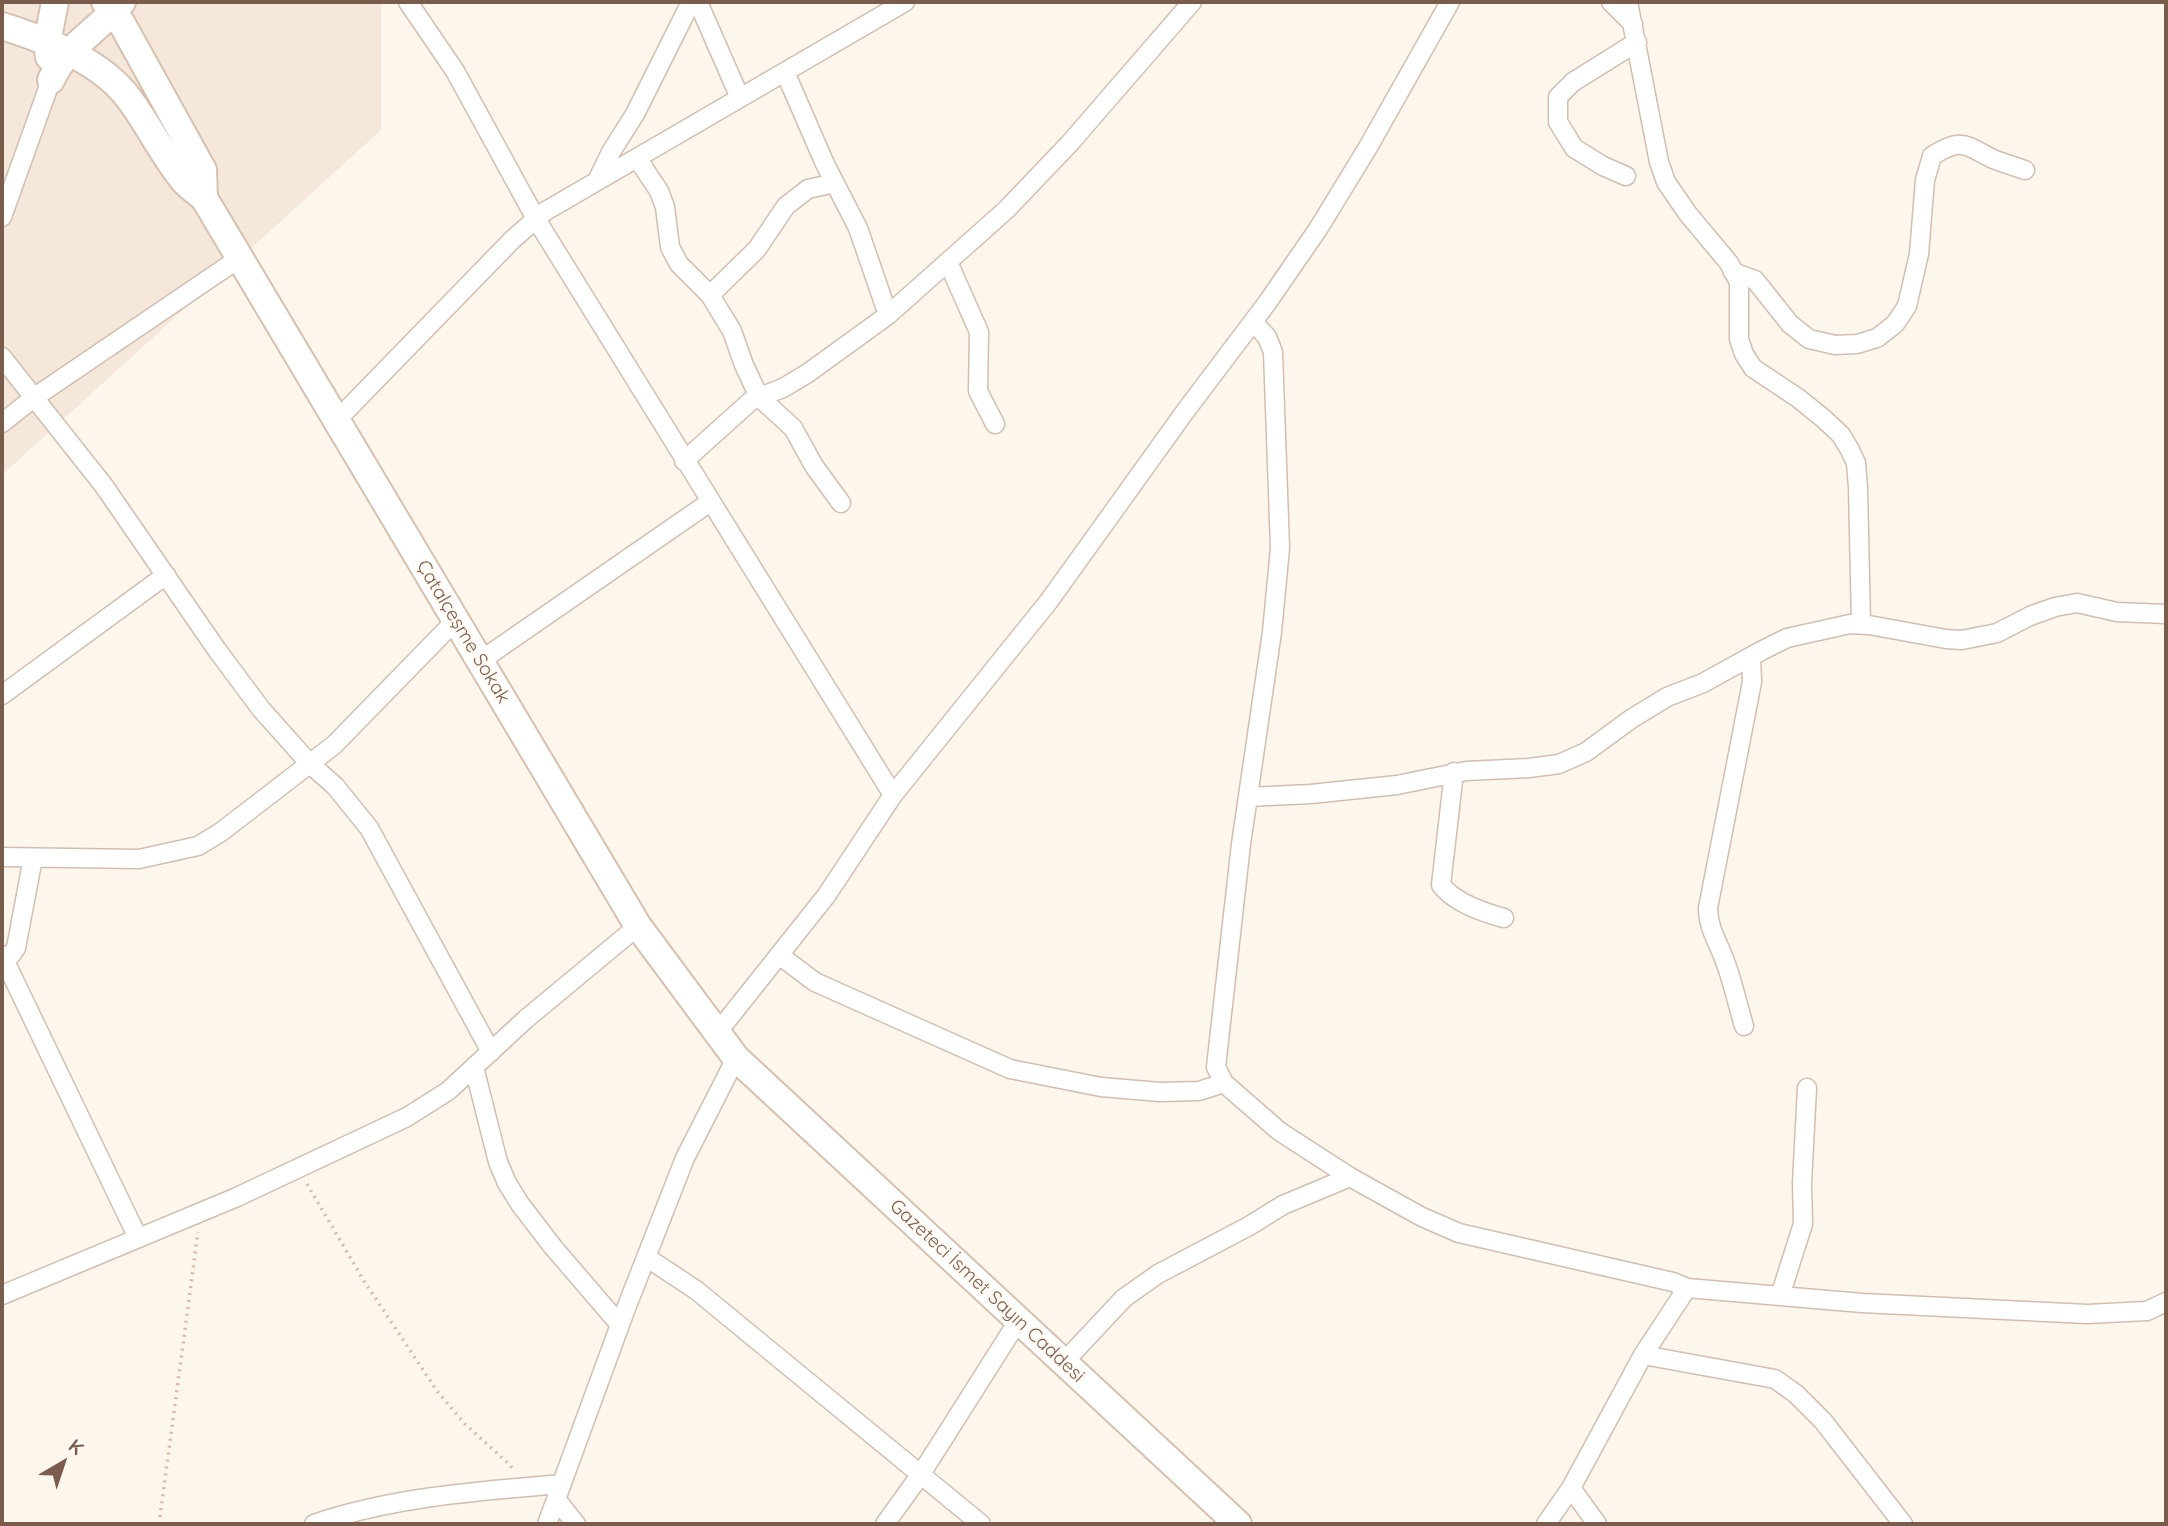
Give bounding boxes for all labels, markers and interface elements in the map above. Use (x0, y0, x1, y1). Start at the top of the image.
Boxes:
street label: Çatalçeşme Sokak (411, 556, 515, 708)
street label: Gazeteci İsmet Sayın Caddesi (885, 1195, 1089, 1387)
north arrow (28, 1428, 98, 1498)
text: K (64, 1433, 89, 1460)

